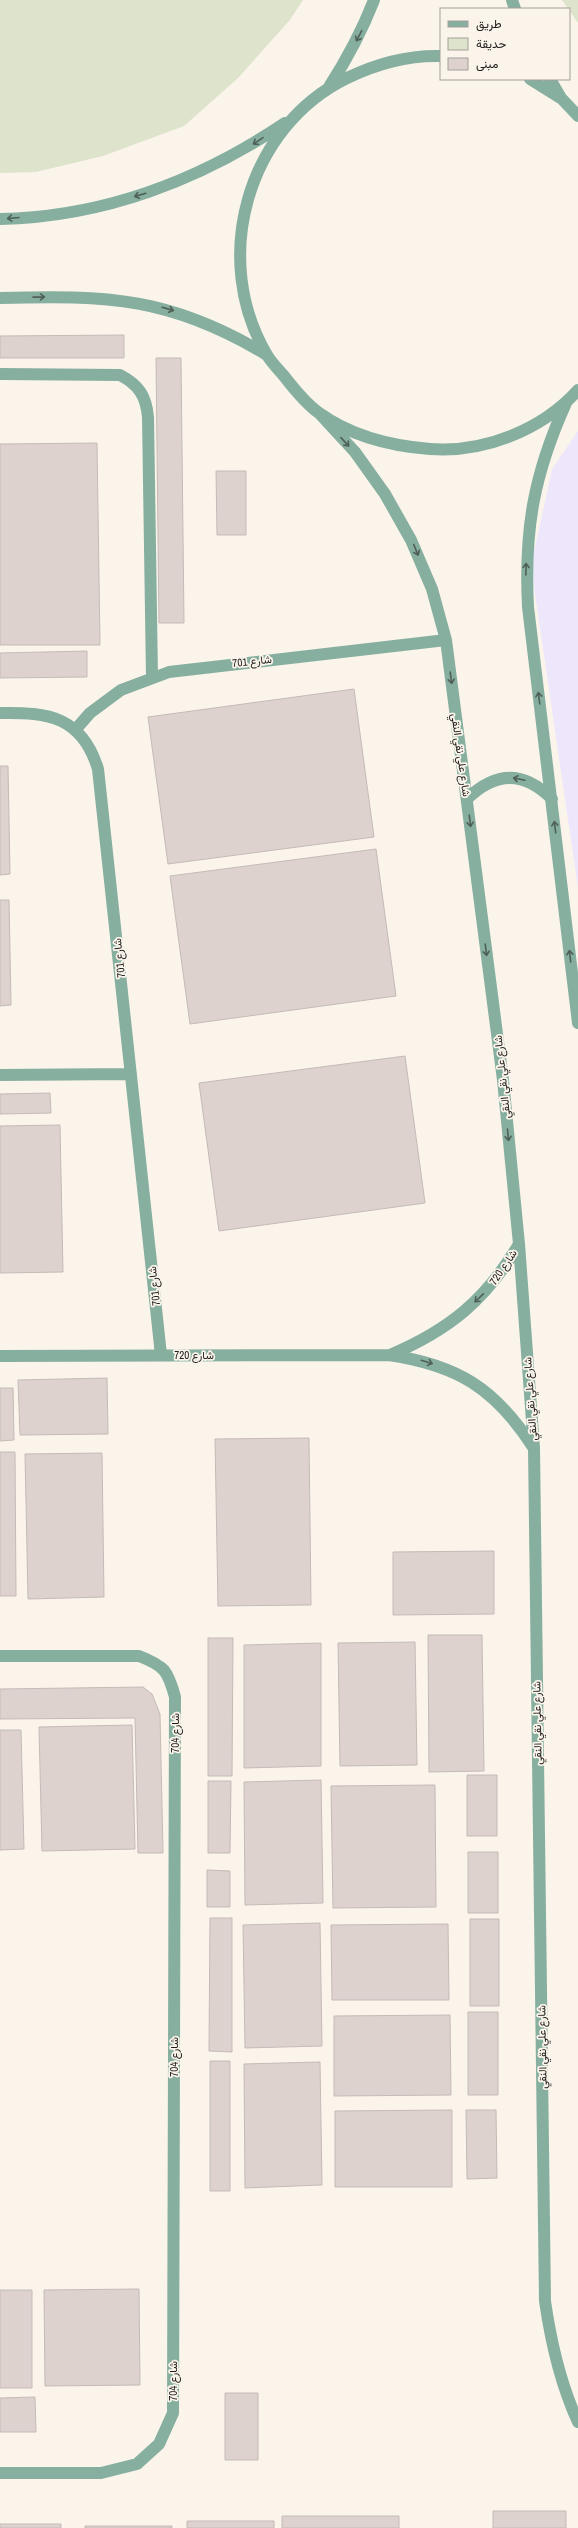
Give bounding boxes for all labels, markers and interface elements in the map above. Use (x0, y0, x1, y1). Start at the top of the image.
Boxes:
legend (440, 8, 570, 80)
text: طريق (476, 16, 502, 32)
one-way arrow (355, 30, 362, 42)
text: حديقة (476, 36, 506, 52)
text: مبنى (476, 56, 498, 72)
one-way arrow (253, 137, 264, 145)
one-way arrow (134, 192, 147, 199)
one-way arrow (7, 215, 20, 222)
one-way arrow (32, 293, 45, 300)
one-way arrow (161, 306, 174, 313)
one-way arrow (341, 437, 350, 447)
one-way arrow (412, 544, 420, 556)
one-way arrow (522, 563, 530, 576)
street label: شارع 701 (232, 652, 273, 671)
one-way arrow (447, 671, 455, 684)
one-way arrow (535, 692, 543, 705)
street label: شارع علي نقي النقي (445, 713, 474, 798)
one-way arrow (513, 775, 526, 783)
one-way arrow (466, 814, 474, 827)
one-way arrow (551, 821, 559, 834)
street label: شارع 701 (110, 937, 129, 978)
one-way arrow (482, 943, 490, 956)
one-way arrow (566, 950, 574, 963)
street label: شارع علي نقي النقي (491, 1034, 516, 1119)
one-way arrow (504, 1128, 512, 1141)
street label: شارع 720 (486, 1246, 521, 1288)
street label: شارع 701 (145, 1265, 164, 1306)
one-way arrow (474, 1293, 484, 1303)
street label: شارع 720 (174, 1348, 214, 1363)
street label: شارع علي نقي النقي (520, 1356, 543, 1441)
one-way arrow (420, 1359, 433, 1366)
street label: شارع علي نقي النقي (529, 1681, 548, 1765)
street label: شارع 704 (168, 1713, 183, 1753)
street label: شارع علي نقي النقي (534, 2005, 553, 2089)
street label: شارع 704 (167, 2037, 182, 2077)
street label: شارع 704 (166, 2361, 181, 2401)

